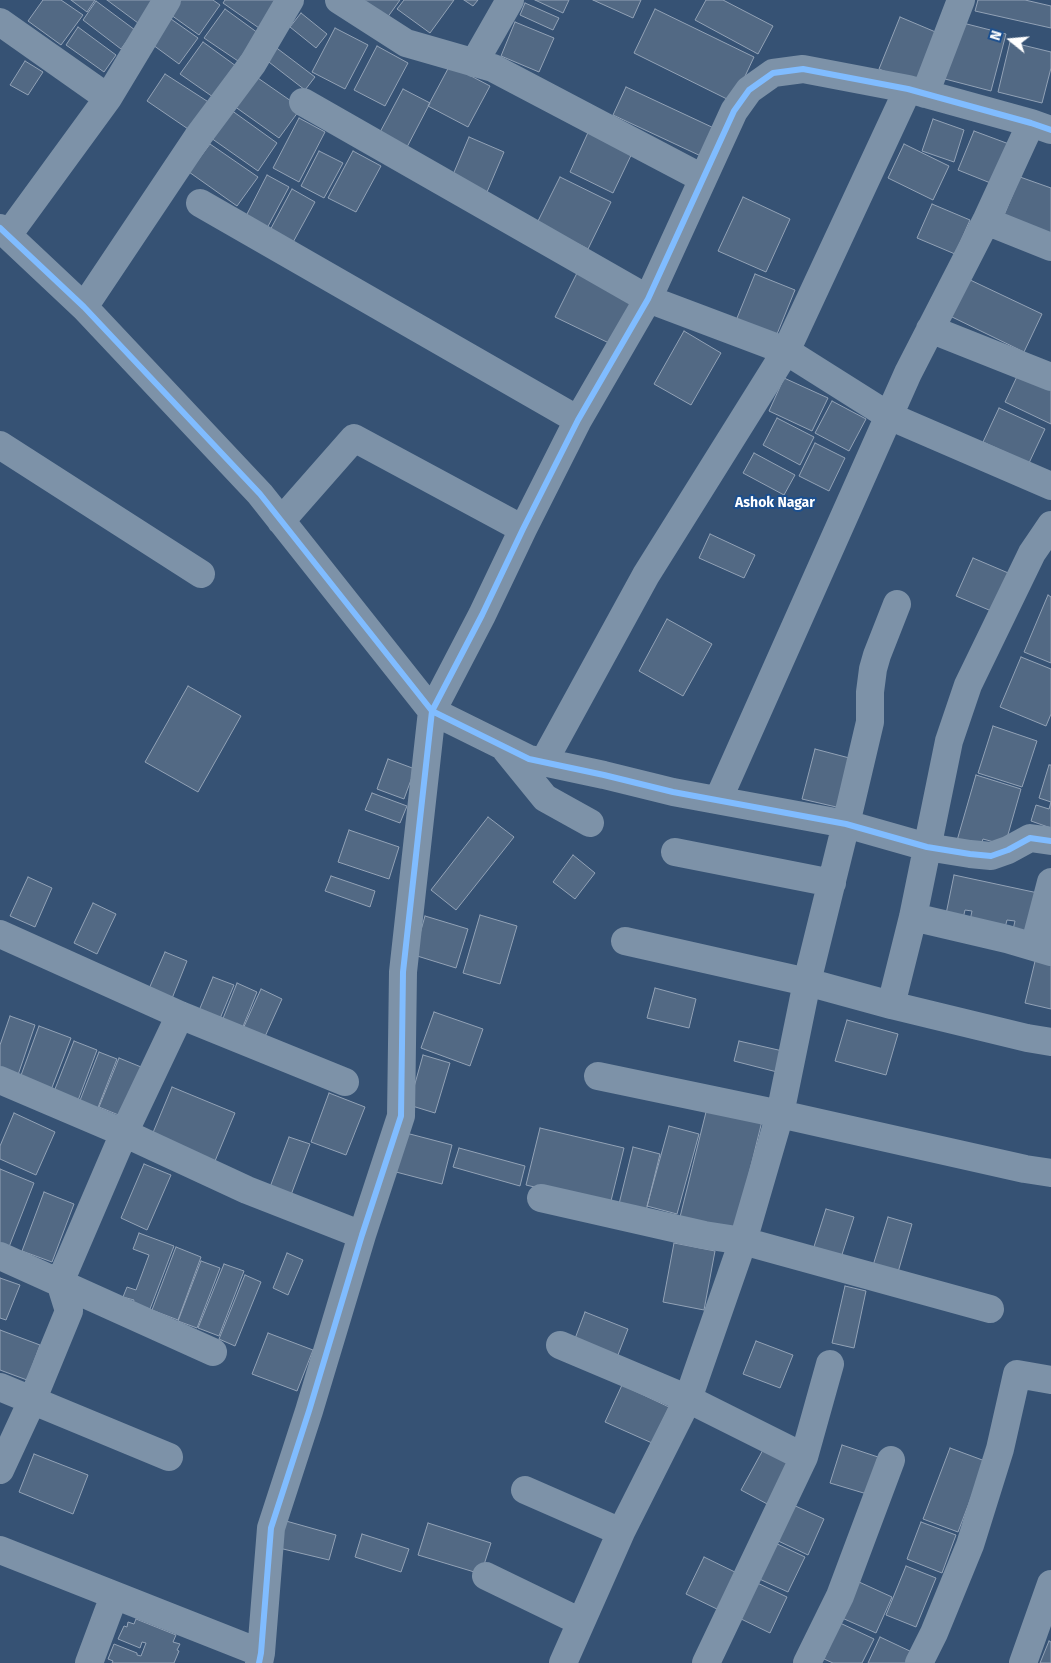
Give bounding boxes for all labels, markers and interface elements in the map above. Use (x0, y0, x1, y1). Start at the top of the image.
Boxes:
north arrow (986, 15, 1036, 65)
text: N (987, 29, 1006, 42)
district label: Ashok Nagar (735, 495, 815, 511)

